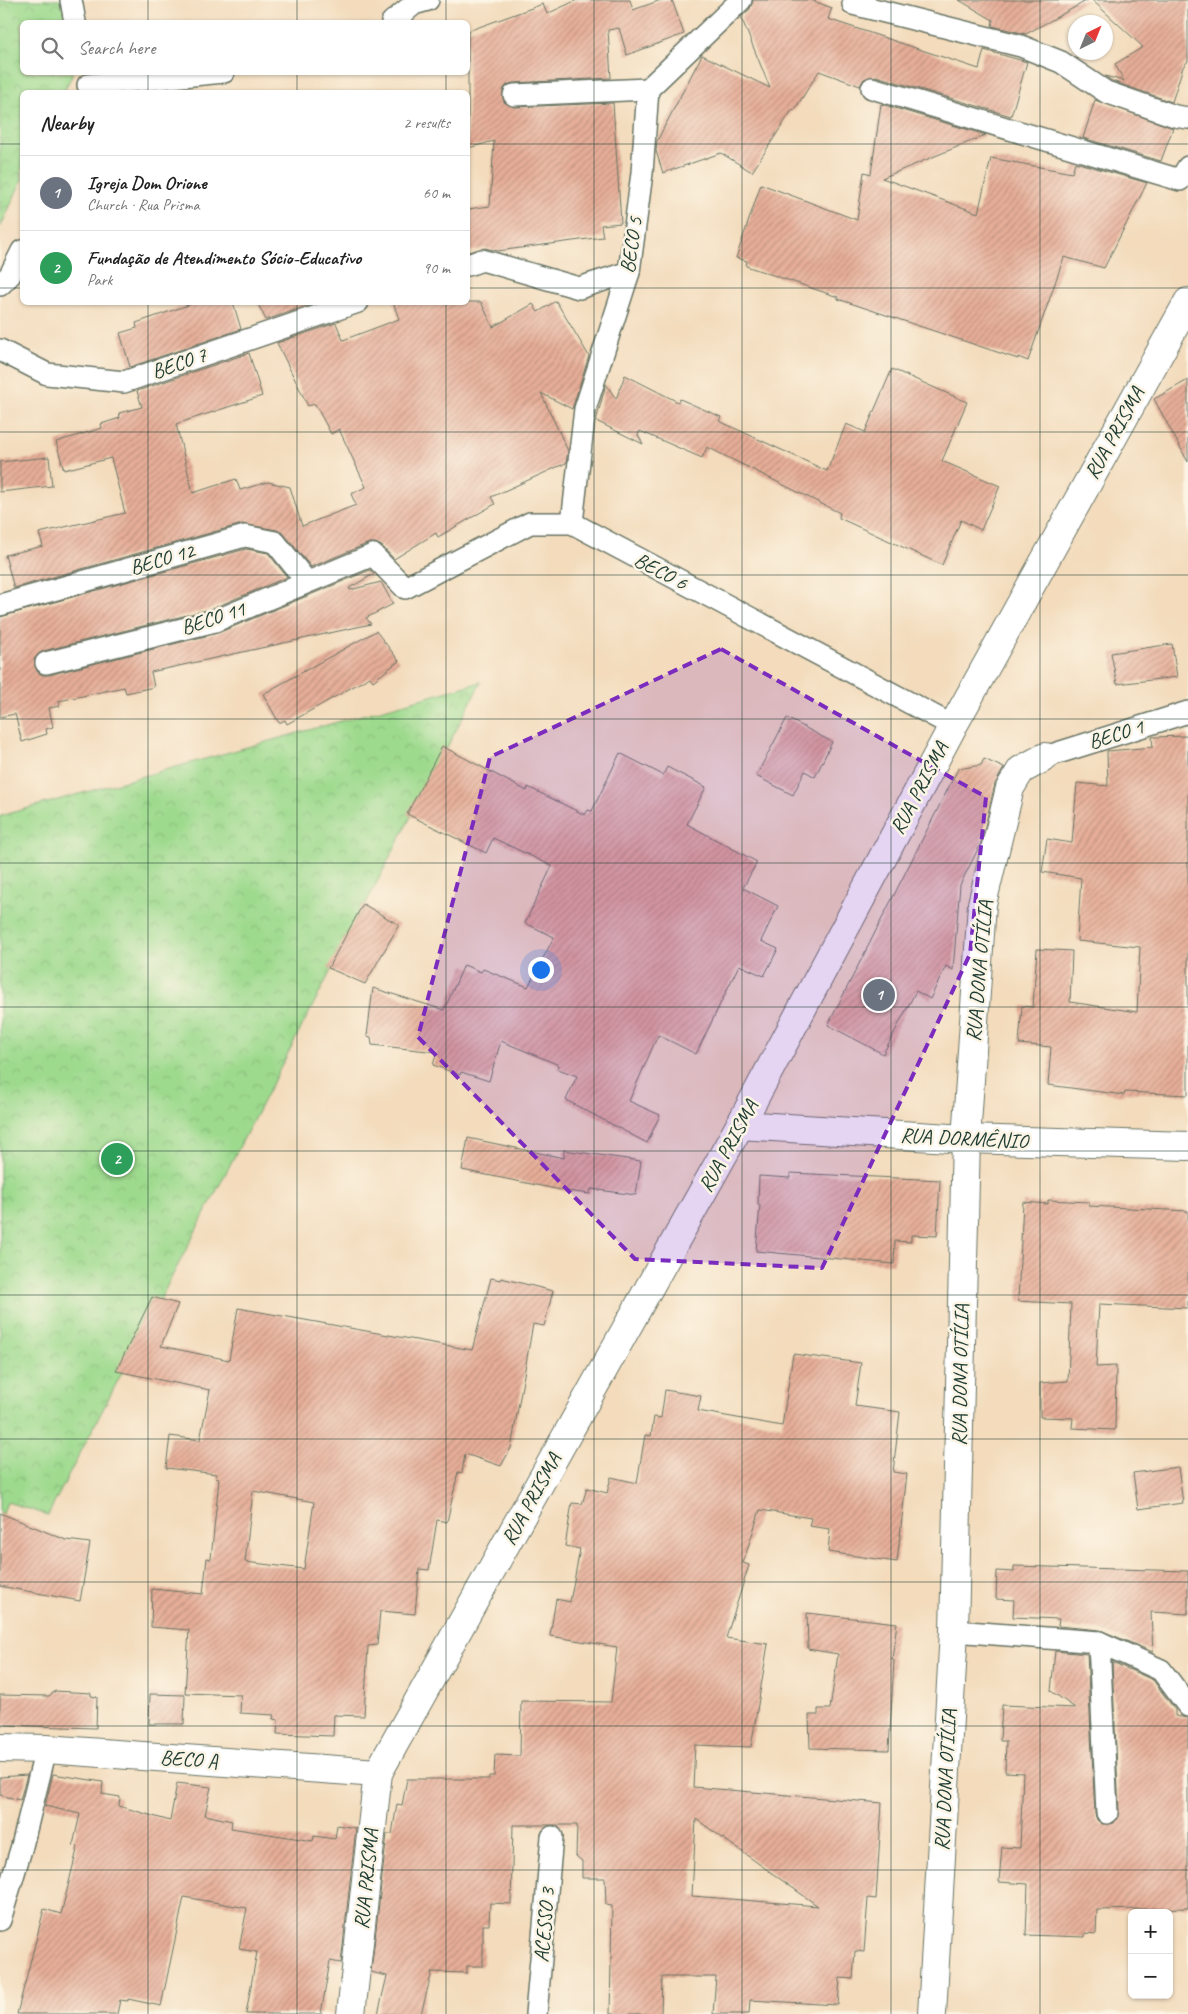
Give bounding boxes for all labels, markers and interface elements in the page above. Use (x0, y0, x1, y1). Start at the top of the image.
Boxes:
north arrow (1068, 15, 1113, 60)
search box (20, 20, 470, 75)
icon: search (38, 34, 66, 62)
text: Search here (78, 36, 155, 60)
text: Nearby (40, 110, 93, 136)
text: 2 results (403, 113, 450, 133)
text: Igreja Dom Orione (87, 171, 207, 195)
text: 1 (52, 183, 60, 203)
text: 60 m (423, 183, 450, 203)
text: Church · Rua Prisma (87, 195, 200, 215)
street label: BECO 5 (614, 214, 648, 275)
text: Fundação de Atendimento Sócio-Educativo (87, 246, 361, 270)
text: 2 (52, 258, 60, 278)
text: 90 m (423, 258, 450, 278)
text: Park (87, 270, 112, 290)
street label: BECO 7 (148, 341, 211, 384)
street label: RUA PRISMA (1078, 381, 1150, 483)
street label: BECO 12 (127, 537, 199, 581)
street label: BECO 6 (630, 546, 693, 596)
street label: BECO 11 (178, 595, 250, 641)
street label: BECO 1 (1085, 713, 1148, 755)
street label: RUA PRISMA (884, 736, 955, 839)
street label: RUA DONA OTÍLIA (960, 899, 998, 1043)
your location (528, 957, 554, 983)
pin: 1 (863, 976, 895, 1014)
street label: RUA PRISMA (692, 1094, 764, 1196)
street label: RUA DORMÊNIO (900, 1122, 1031, 1154)
pin: 2 (101, 1140, 133, 1178)
street label: RUA DONA OTÍLIA (946, 1304, 974, 1446)
street label: RUA PRISMA (495, 1447, 567, 1549)
street label: RUA DONA OTÍLIA (928, 1708, 962, 1851)
street label: BECO A (159, 1744, 219, 1774)
street label: RUA PRISMA (348, 1826, 384, 1930)
street label: ACESSO 3 (528, 1885, 560, 1963)
map controls (1128, 1909, 1173, 1999)
button: + (1128, 1909, 1173, 1954)
button: − (1128, 1954, 1173, 1999)

